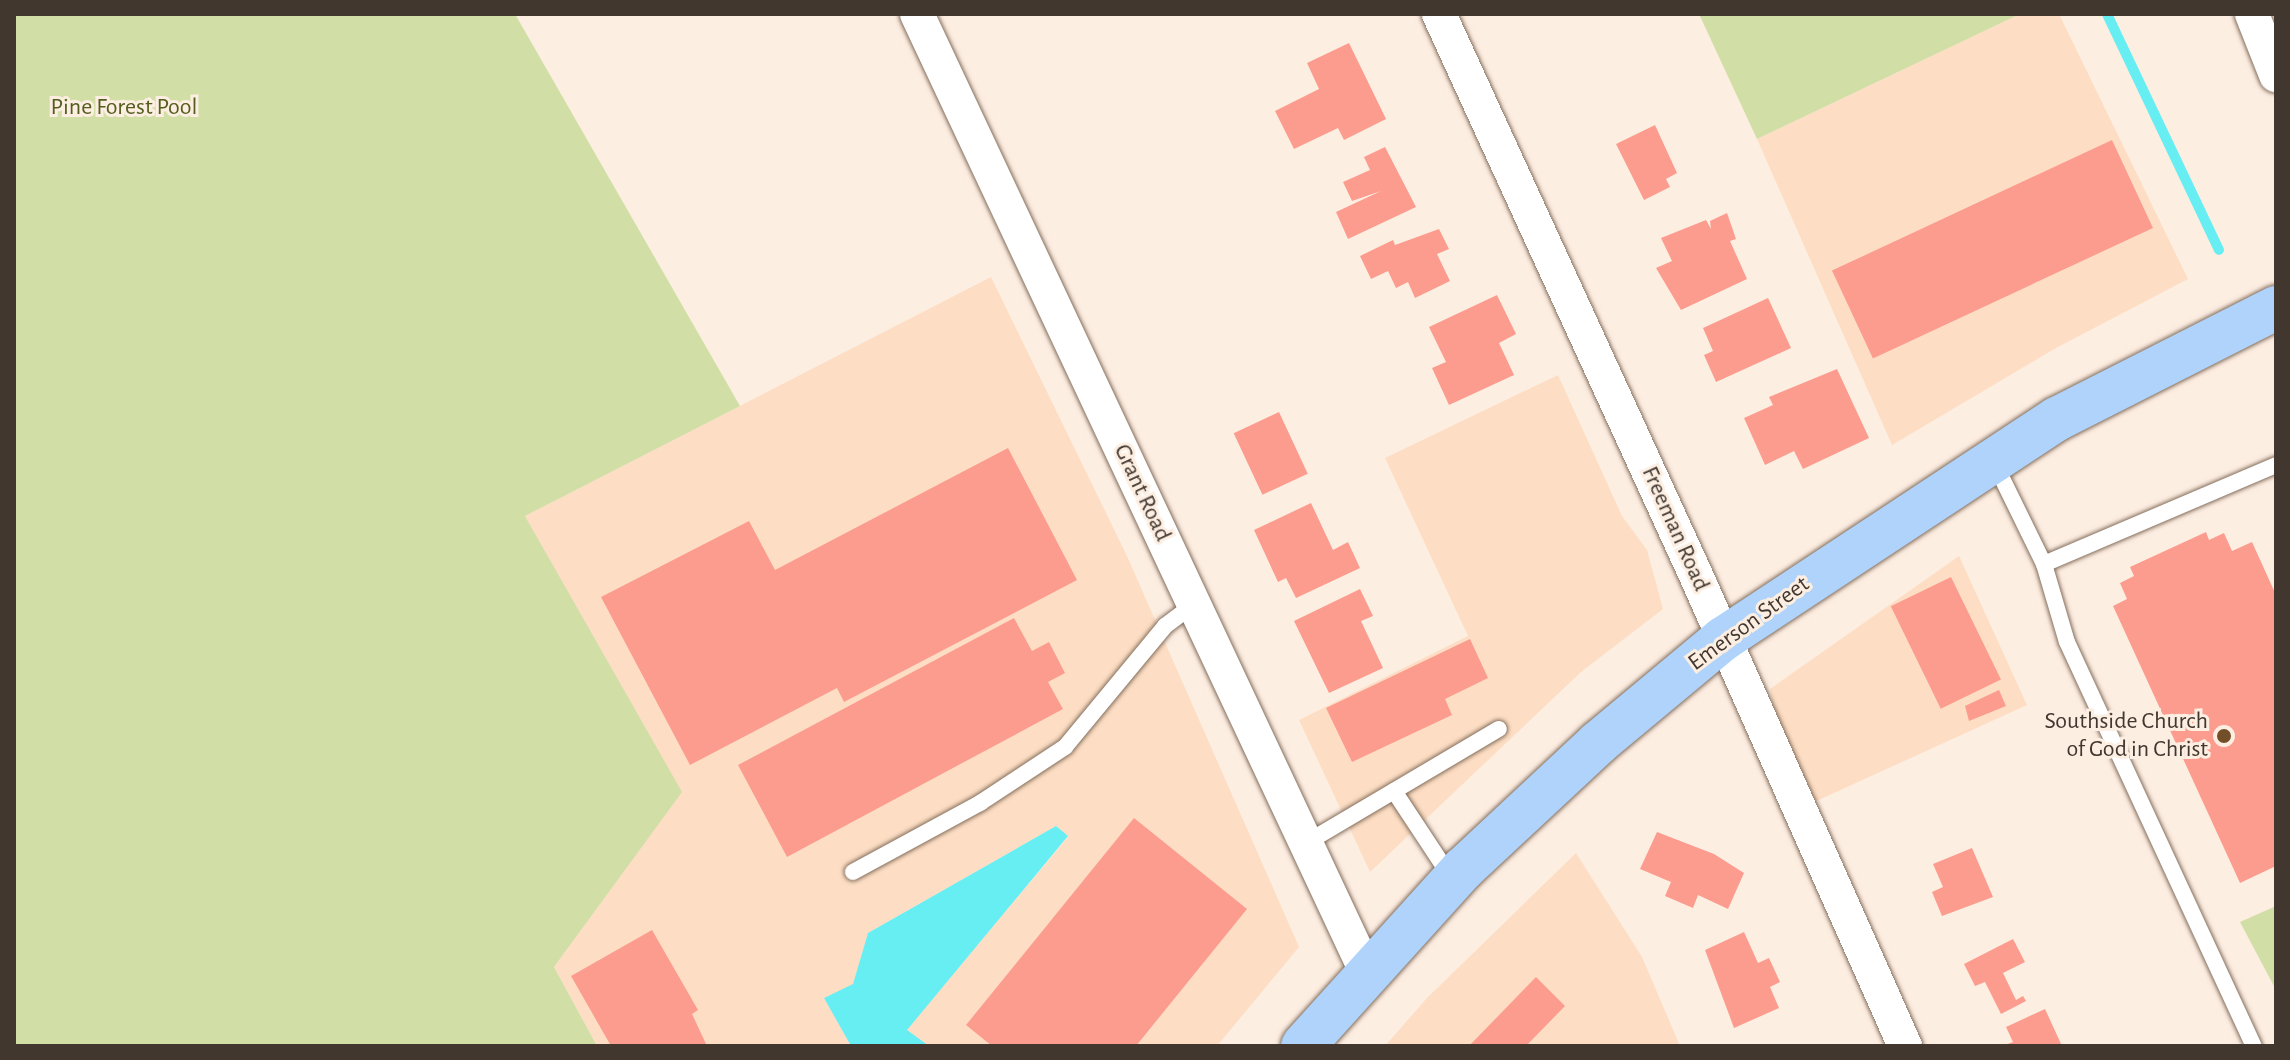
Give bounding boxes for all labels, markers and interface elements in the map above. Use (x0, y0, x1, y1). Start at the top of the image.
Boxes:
park label: Pine Forest Pool (50, 94, 198, 122)
street label: Grant Road (1107, 440, 1177, 546)
street label: Freeman Road (1635, 462, 1715, 596)
street label: Emerson Street (1683, 570, 1815, 678)
place label: Southside Church of God in Christ (2044, 708, 2208, 764)
marker: Southside Church of God in Christ (2215, 727, 2233, 745)

